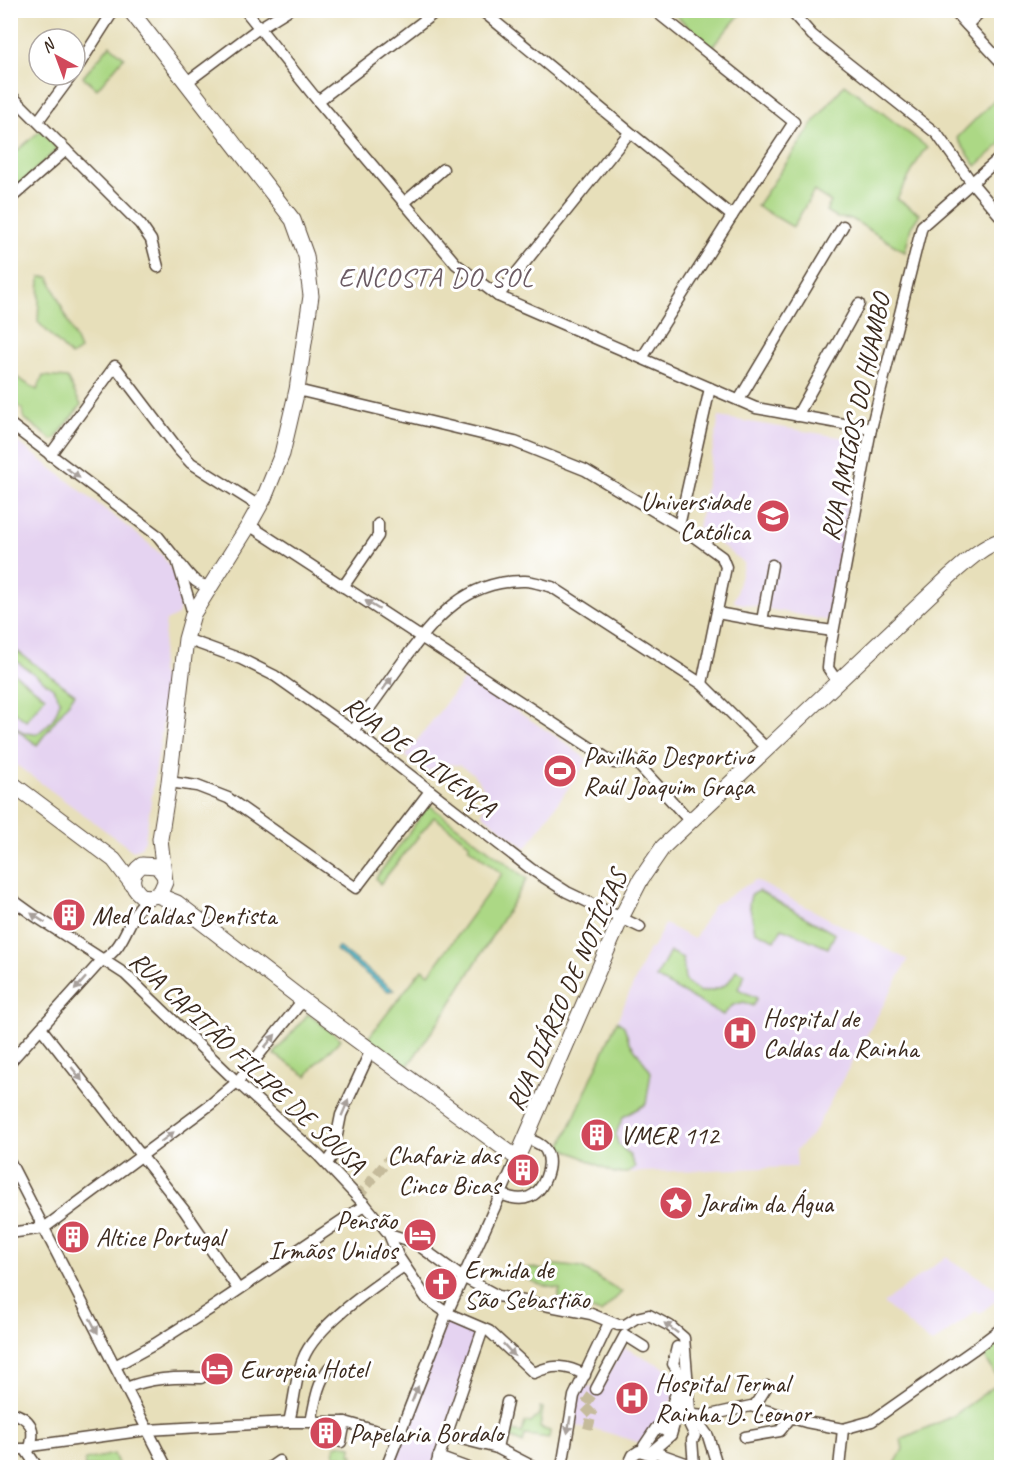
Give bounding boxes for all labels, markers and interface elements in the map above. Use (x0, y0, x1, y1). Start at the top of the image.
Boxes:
north arrow (27, 27, 87, 87)
text: N (38, 34, 60, 57)
district label: ENCOSTA DO SOL (338, 260, 534, 294)
street label: RUA AMIGOS DO HUAMBO (813, 288, 898, 544)
one-way arrow (66, 466, 81, 478)
place label: Universidade Católica (641, 485, 752, 548)
school or university icon: Universidade Católica (755, 498, 791, 534)
one-way arrow (364, 600, 380, 611)
one-way arrow (380, 676, 392, 691)
street label: RUA DE OLIVENÇA (337, 689, 504, 825)
place label: Pavilhão Desportivo Raúl Joaquim Graça (583, 740, 756, 803)
sports icon: Pavilhão Desportivo Raúl Joaquim Graça (542, 753, 578, 789)
street label: RUA DIÁRIO DE NOTÍCIAS (498, 861, 636, 1116)
building icon: Med Caldas Dentista (51, 897, 87, 933)
place label: Med Caldas Dentista (92, 899, 278, 932)
one-way arrow (30, 913, 46, 924)
street label: RUA CAPITÃO FILIPE DE SOUSA (123, 944, 373, 1181)
one-way arrow (74, 976, 87, 991)
place label: Hospital de Caldas da Rainha (763, 1002, 920, 1065)
hospital icon: Hospital de Caldas da Rainha (722, 1015, 758, 1051)
one-way arrow (264, 1033, 277, 1049)
one-way arrow (71, 1067, 83, 1082)
one-way arrow (340, 1099, 350, 1117)
building icon: VMER 112 (579, 1117, 615, 1153)
place label: VMER 112 (620, 1119, 721, 1152)
one-way arrow (158, 1131, 174, 1143)
place label: Chafariz das Cinco Bicas (387, 1139, 502, 1202)
building icon: Chafariz das Cinco Bicas (505, 1152, 541, 1188)
place icon: Jardim da Água (658, 1185, 694, 1221)
place label: Jardim da Água (697, 1187, 834, 1220)
place label: Pensão Irmãos Unidos (269, 1204, 399, 1267)
hotel icon: Pensão Irmãos Unidos (402, 1217, 438, 1253)
building icon: Altice Portugal (55, 1219, 91, 1255)
place label: Altice Portugal (96, 1221, 228, 1254)
place label: Ermida de São Sebastião (464, 1253, 591, 1316)
church icon: Ermida de São Sebastião (423, 1266, 459, 1302)
one-way arrow (89, 1318, 99, 1335)
one-way arrow (663, 1322, 679, 1334)
one-way arrow (502, 1342, 515, 1357)
hotel icon: Europeia Hotel (199, 1351, 235, 1387)
place label: Europeia Hotel (240, 1353, 372, 1386)
place label: Hospital Termal Rainha D. Leonor (655, 1367, 812, 1430)
hospital icon: Hospital Termal Rainha D. Leonor (614, 1380, 650, 1416)
one-way arrow (411, 1384, 421, 1402)
building icon: Papelaria Bordalo (308, 1415, 344, 1451)
one-way arrow (564, 1415, 573, 1434)
place label: Papelaria Bordalo (349, 1417, 506, 1450)

